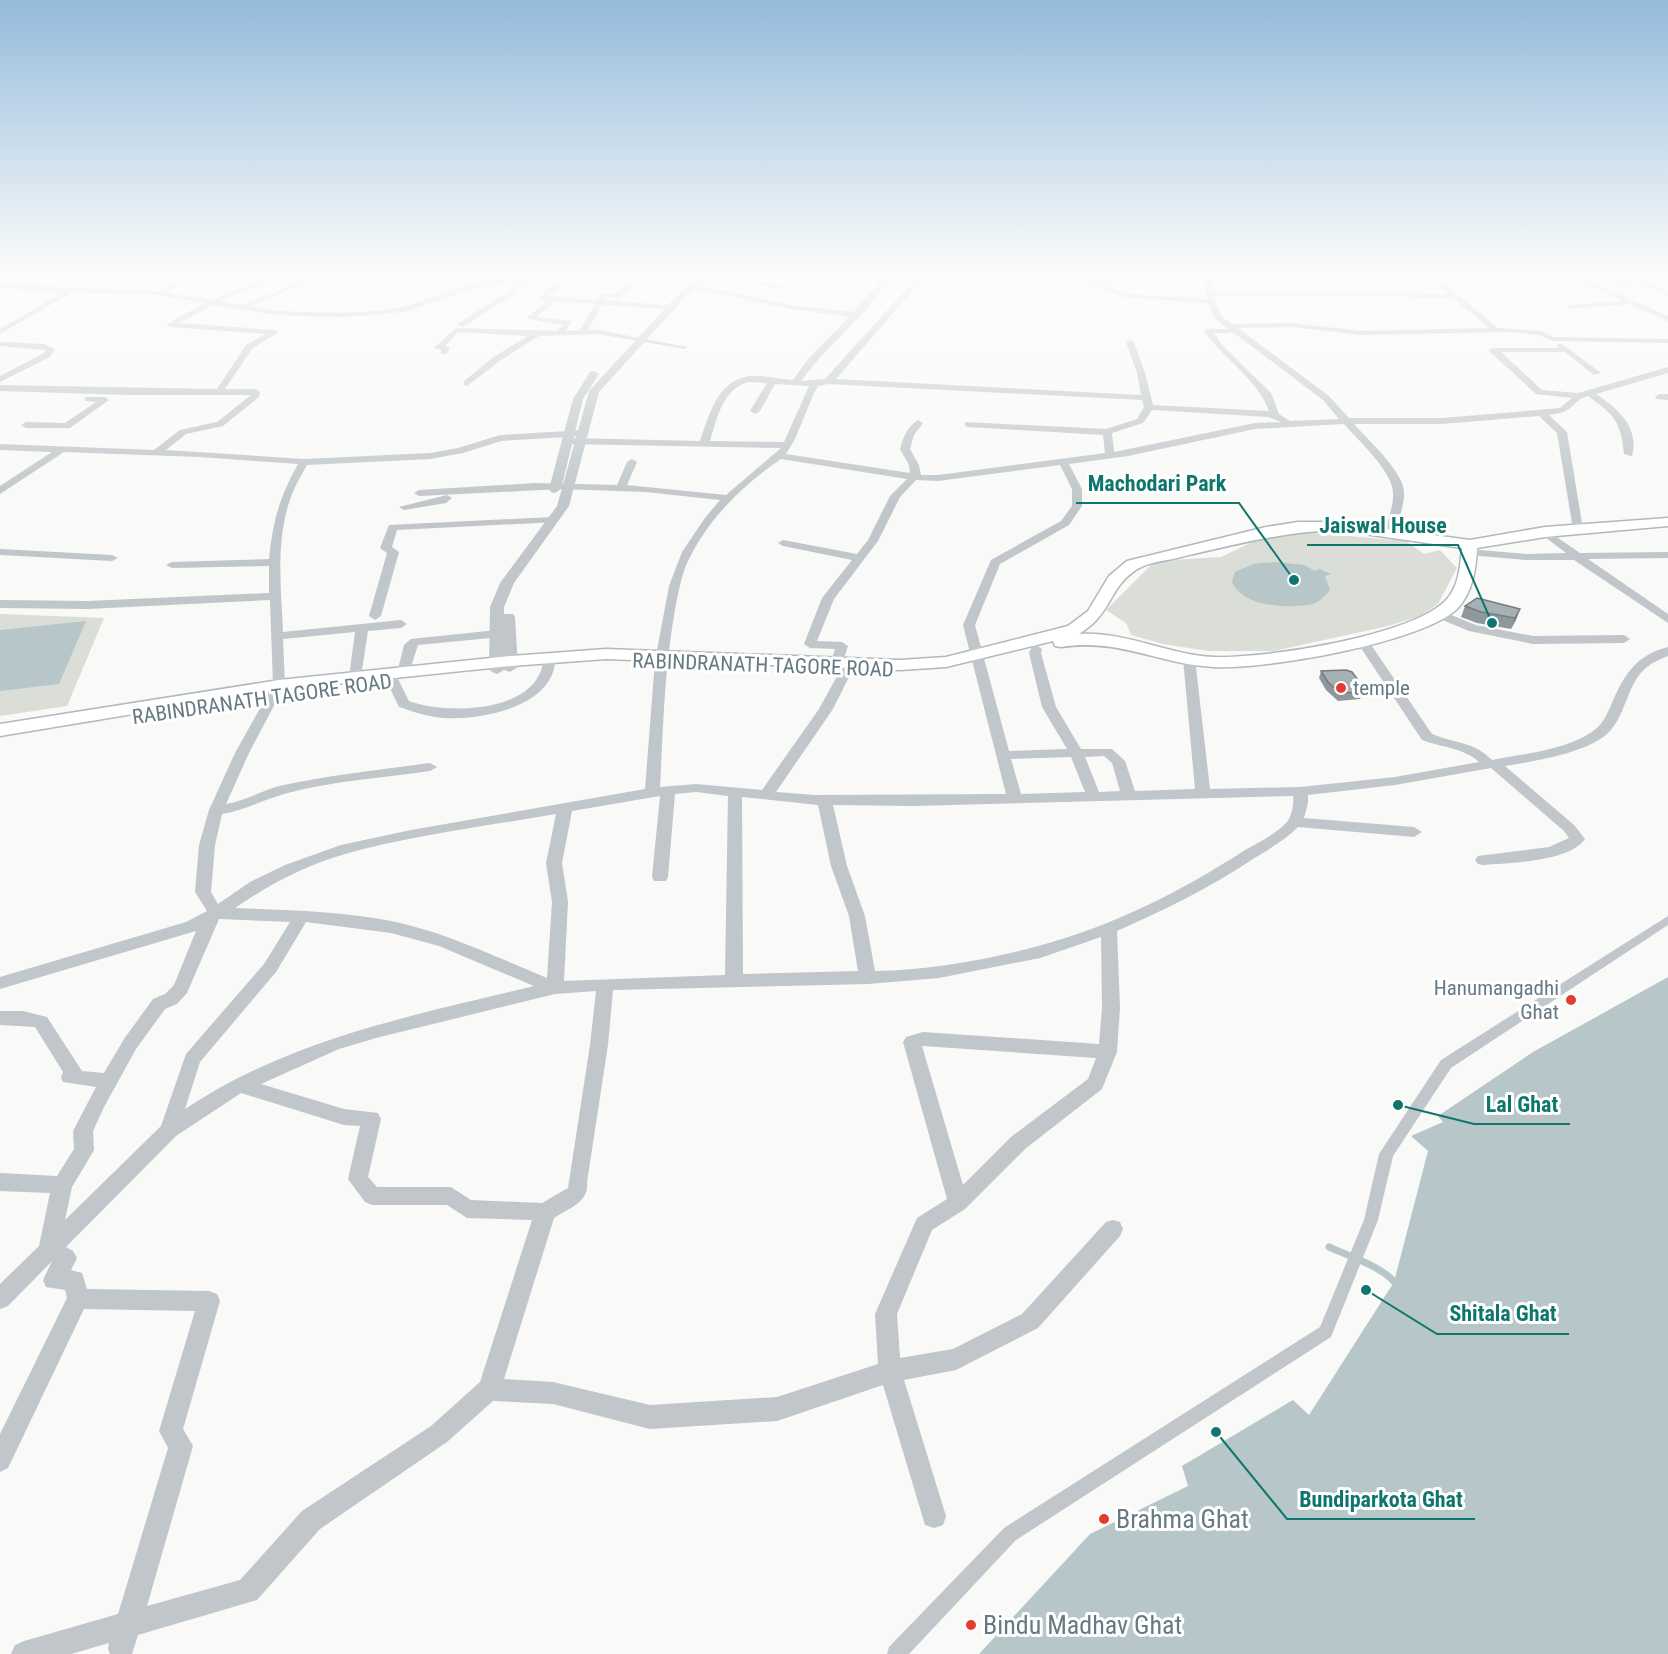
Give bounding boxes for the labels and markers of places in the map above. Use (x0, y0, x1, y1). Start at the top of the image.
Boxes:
callout: Machodari Park (1076, 463, 1239, 503)
callout: Jaiswal House (1307, 505, 1458, 545)
place label: temple (1353, 676, 1410, 700)
marker: temple (1334, 681, 1348, 695)
place label: Hanumangadhi Ghat (1434, 976, 1559, 1024)
marker: Hanumangadhi Ghat (1564, 993, 1578, 1007)
callout: Lal Ghat (1474, 1084, 1570, 1124)
callout: Shitala Ghat (1437, 1294, 1569, 1334)
callout: Bundiparkota Ghat (1287, 1479, 1475, 1519)
place label: Brahma Ghat (1116, 1504, 1249, 1534)
marker: Brahma Ghat (1097, 1512, 1111, 1526)
place label: Bindu Madhav Ghat (983, 1610, 1182, 1640)
marker: Bindu Madhav Ghat (964, 1618, 978, 1632)

